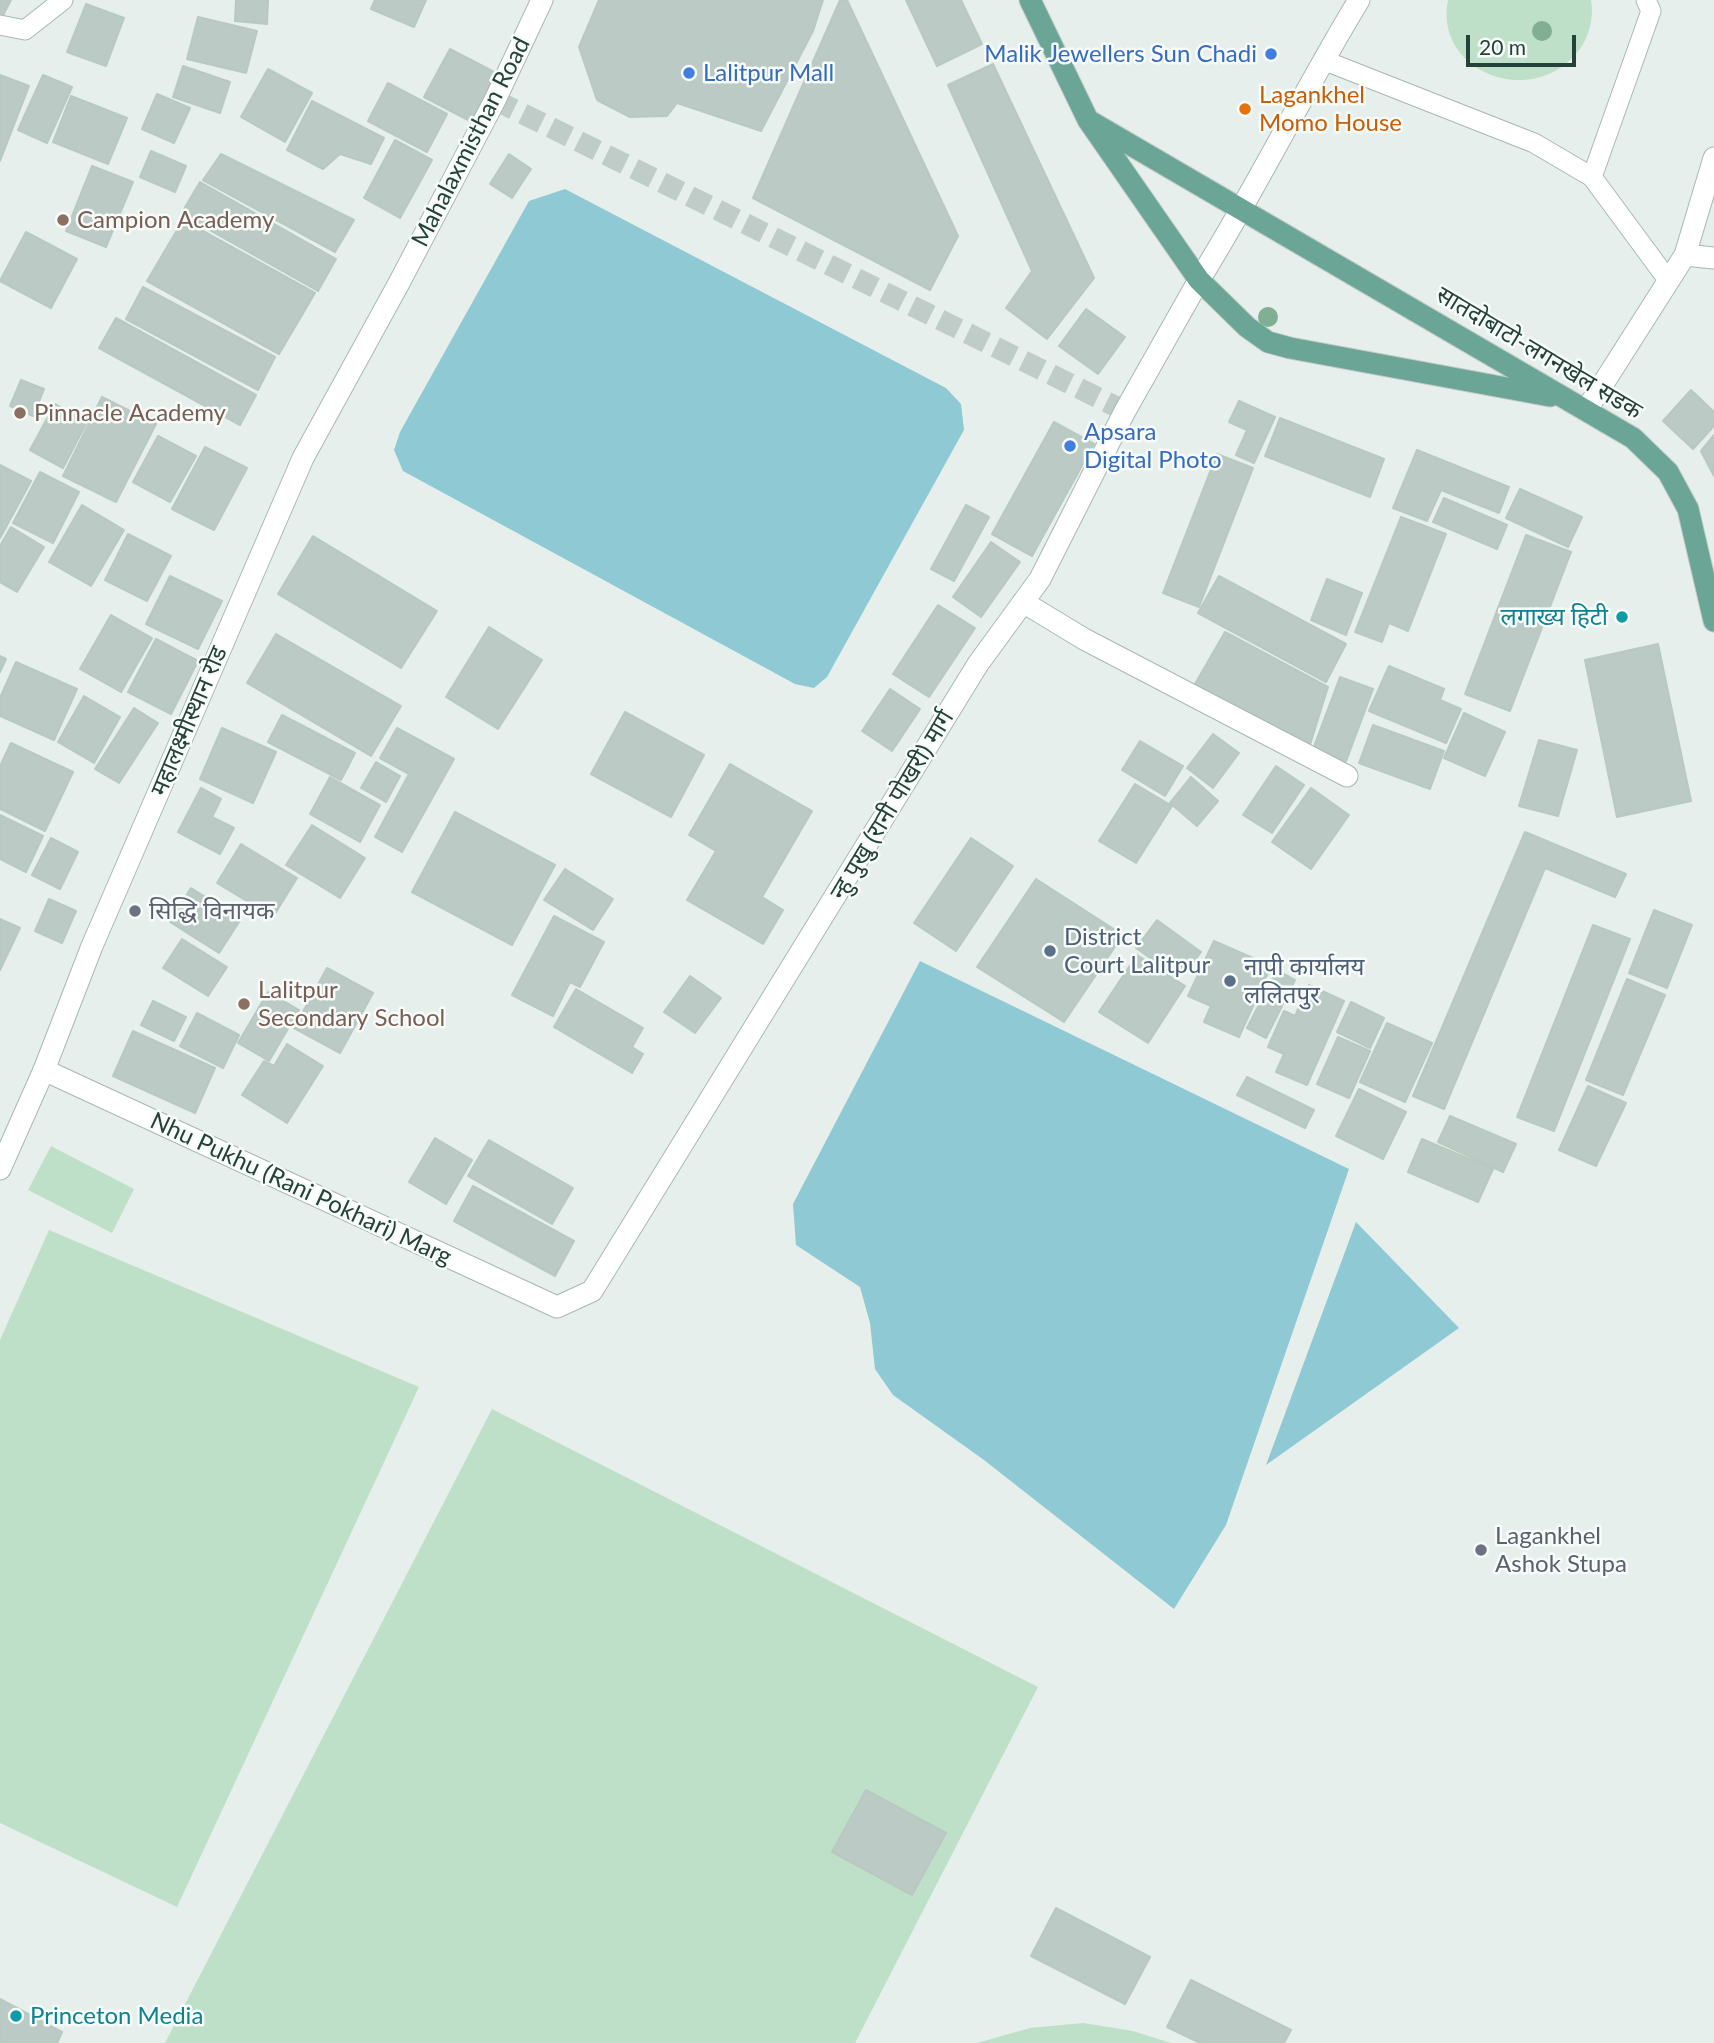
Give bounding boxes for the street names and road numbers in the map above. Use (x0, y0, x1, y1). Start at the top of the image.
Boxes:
street label: Mahalaxmisthan Road (406, 32, 536, 252)
street label: सातदोबाटो-लगनखेल सडक (1431, 280, 1647, 426)
street label: महालक्ष्मीस्थान रोड (145, 642, 233, 800)
street label: न्हु पुखु (रानी पोखरी) मार्ग (824, 705, 960, 905)
street label: Nhu Pukhu (Rani Pokhari) Marg (146, 1106, 456, 1272)

